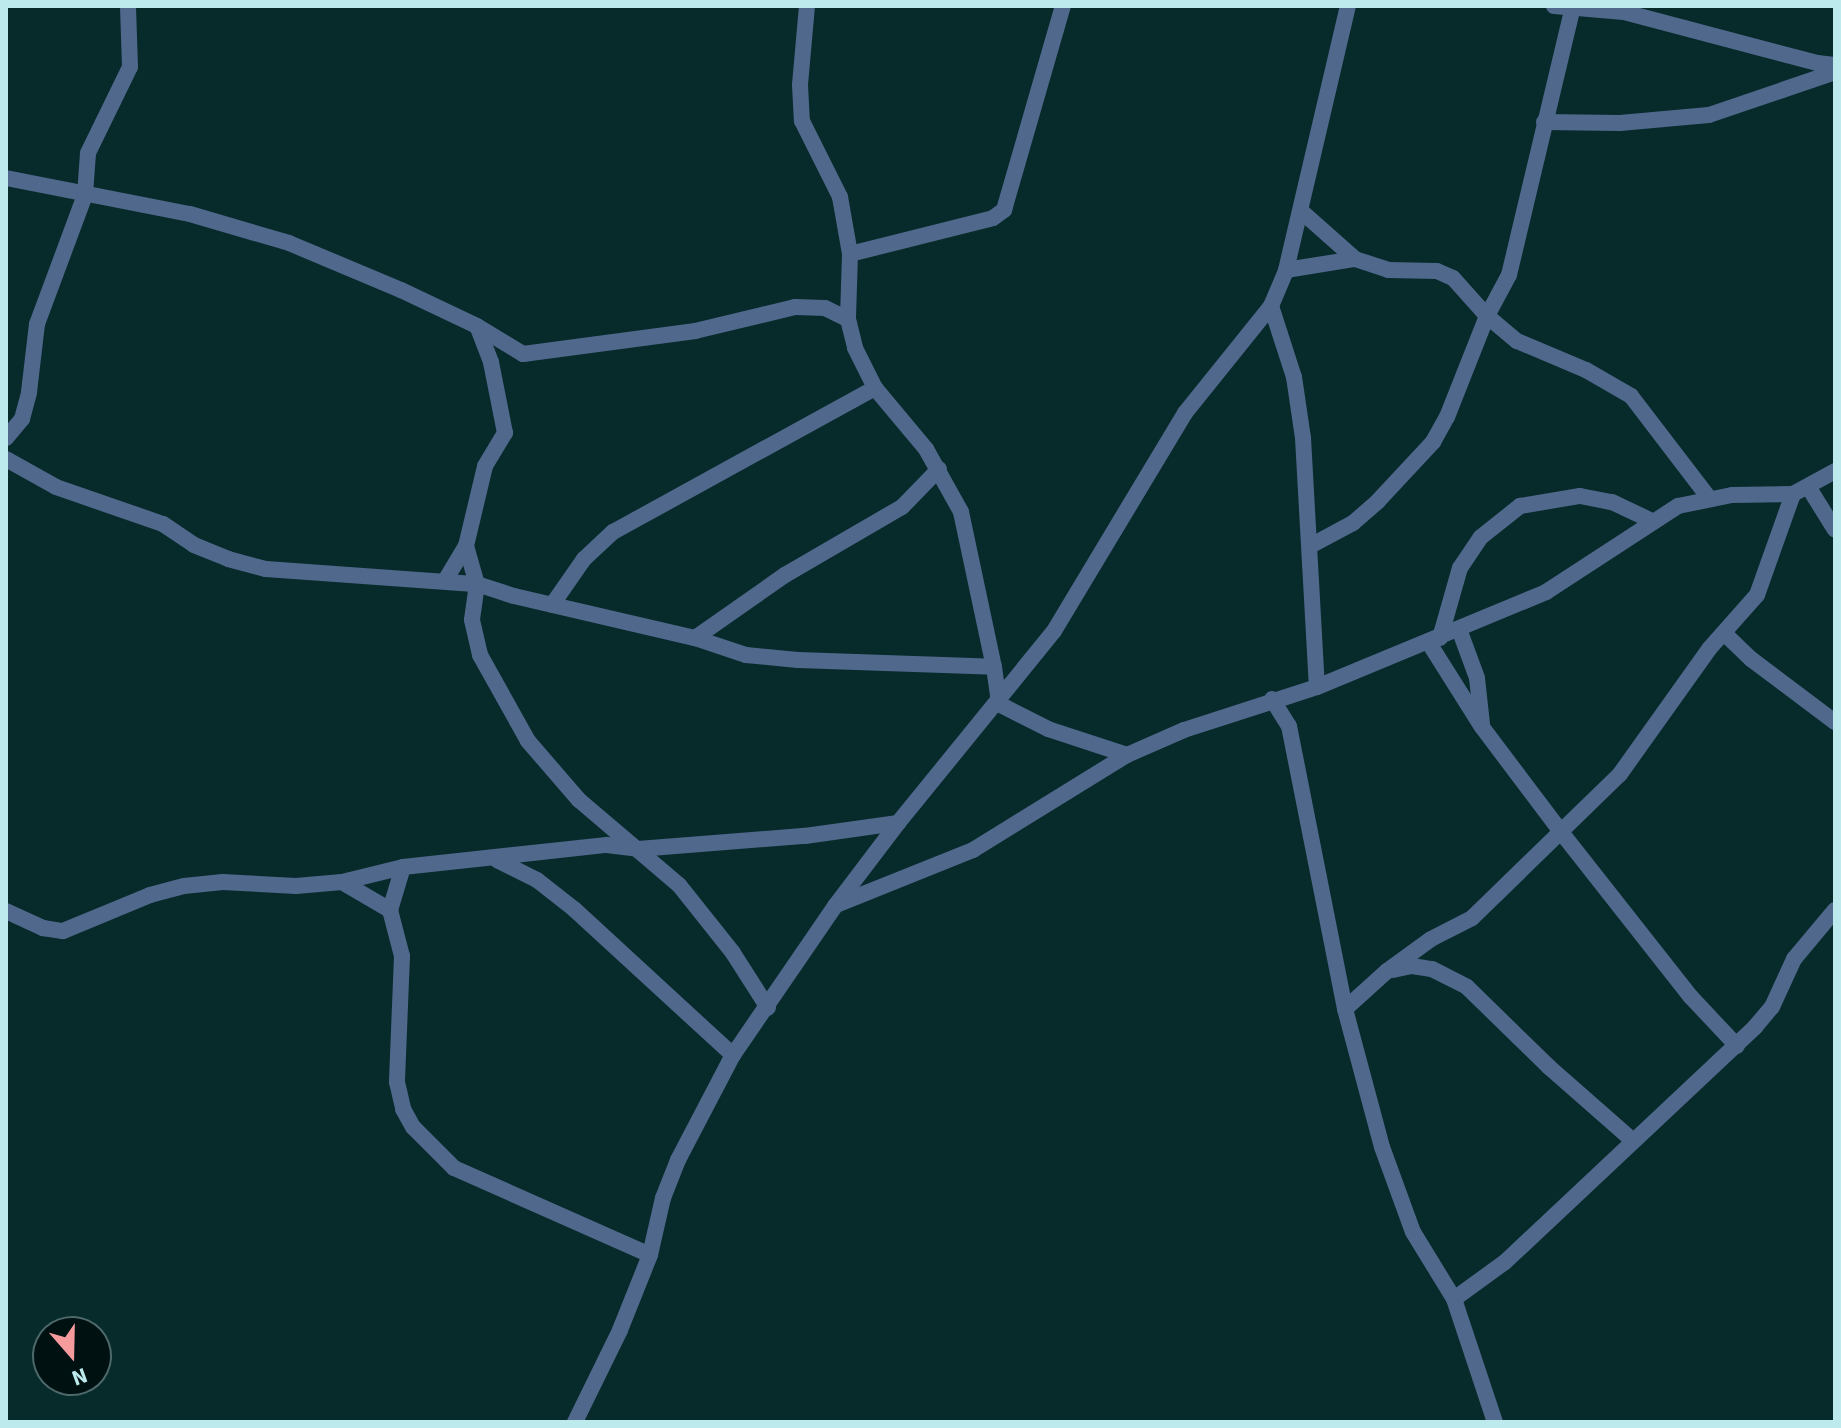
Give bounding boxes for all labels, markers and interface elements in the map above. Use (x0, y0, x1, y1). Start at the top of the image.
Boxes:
north arrow (32, 1316, 112, 1396)
text: N (67, 1359, 92, 1394)

